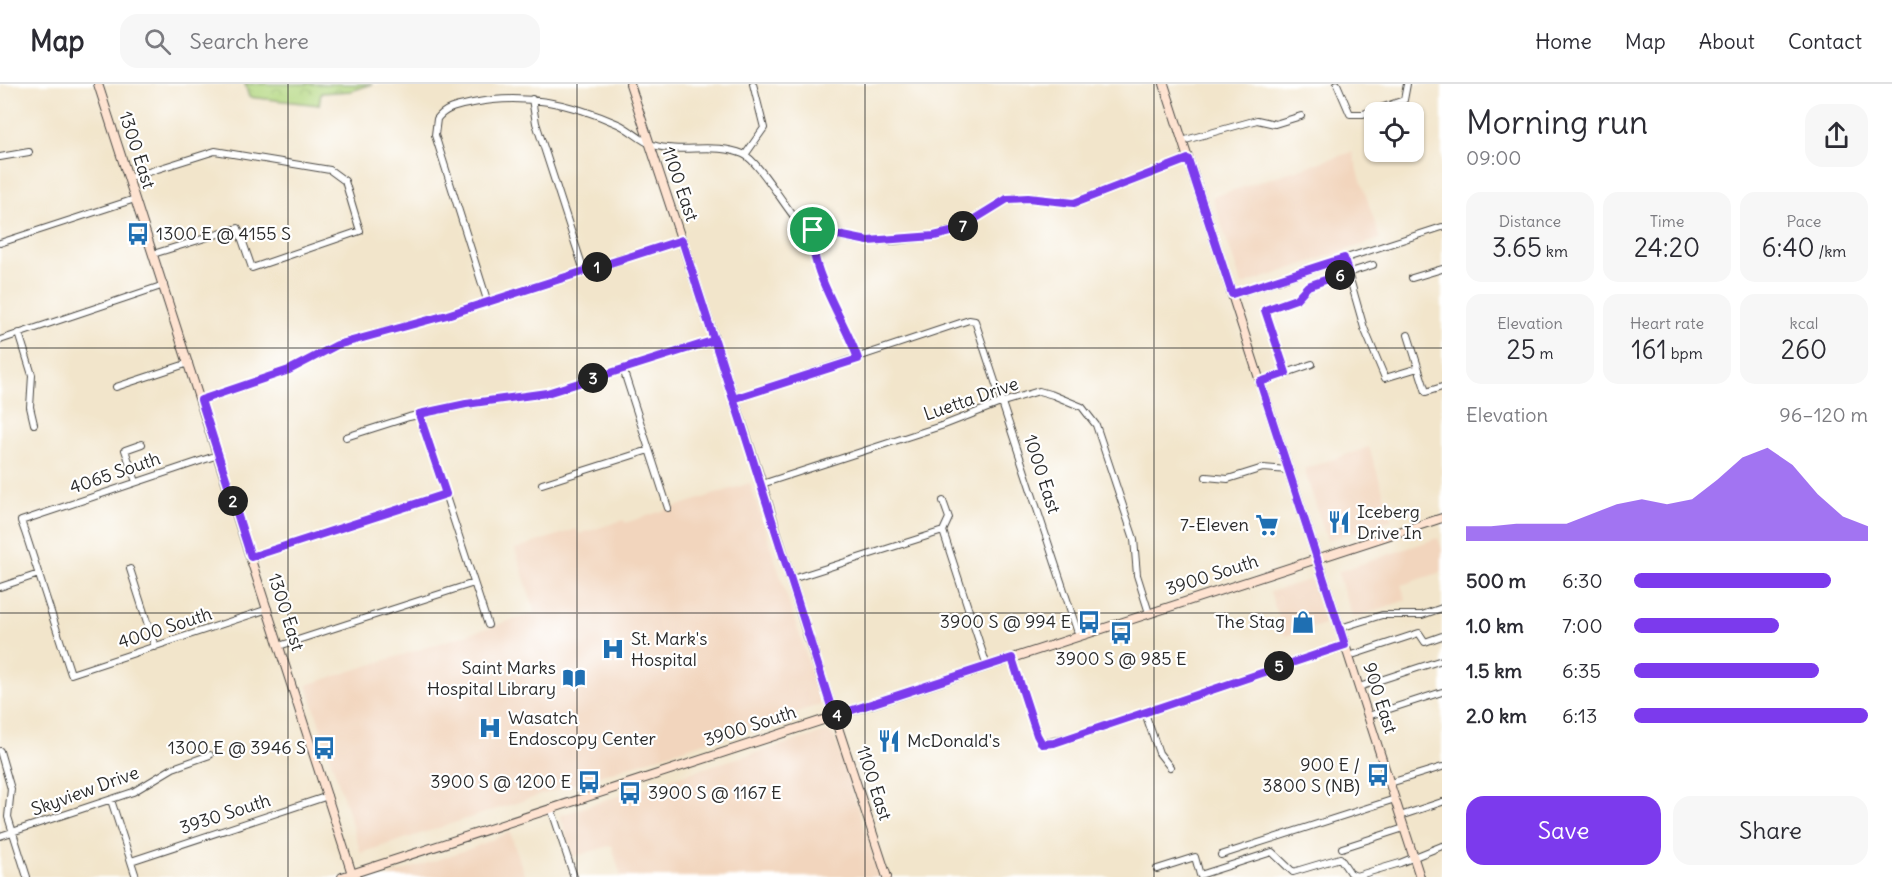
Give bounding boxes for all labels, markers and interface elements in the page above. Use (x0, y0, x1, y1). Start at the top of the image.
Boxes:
search box (120, 14, 540, 68)
text: Map (30, 23, 84, 59)
icon: search (141, 25, 174, 58)
text: Search here (189, 27, 309, 55)
text: Home (1535, 28, 1592, 55)
text: Map (1625, 28, 1666, 55)
text: About (1699, 28, 1755, 55)
text: Contact (1788, 28, 1862, 55)
text: Morning run (1466, 101, 1648, 143)
map controls (1364, 102, 1424, 162)
button: locate (1364, 102, 1424, 162)
button: share (1805, 104, 1868, 167)
street label: 1300 East (114, 108, 161, 192)
street label: 1100 East (657, 144, 704, 224)
text: 09:00 (1466, 145, 1522, 170)
pin (787, 204, 838, 255)
pin: 7 (948, 211, 978, 241)
text: Distance (1499, 211, 1561, 231)
text: Time (1650, 211, 1684, 231)
text: Pace (1787, 211, 1821, 231)
icon: arrive (796, 213, 829, 246)
text: 7 (959, 216, 967, 236)
bus stop icon: 1300 E @ 4155 S (125, 221, 151, 247)
place label: 1300 E @ 4155 S (156, 222, 291, 245)
text: 3.65 (1492, 231, 1542, 264)
text: 24:20 (1634, 231, 1700, 264)
text: 6:40 (1762, 231, 1815, 264)
text: km (1542, 241, 1568, 261)
text: /km (1815, 241, 1846, 261)
pin: 1 (582, 252, 612, 282)
text: 1 (594, 257, 600, 277)
pin: 6 (1325, 260, 1355, 290)
text: 6 (1335, 265, 1345, 285)
text: Elevation (1497, 313, 1563, 333)
text: Heart rate (1630, 313, 1704, 333)
text: kcal (1790, 313, 1818, 333)
text: 25 (1506, 333, 1536, 366)
text: 161 (1631, 333, 1667, 366)
text: 260 (1781, 333, 1827, 366)
text: m (1536, 343, 1554, 363)
text: bpm (1667, 343, 1703, 363)
pin: 3 (578, 363, 608, 393)
text: 3 (588, 368, 598, 388)
street label: Luetta Drive (920, 372, 1021, 426)
text: Elevation (1466, 402, 1548, 427)
text: 96–120 m (1779, 402, 1868, 427)
street label: 1000 East (1019, 431, 1066, 516)
street label: 4065 South (66, 446, 163, 499)
pin: 2 (218, 486, 248, 516)
text: 2 (229, 491, 237, 511)
place label: Iceberg Drive In (1357, 500, 1422, 544)
restaurant icon: Iceberg Drive In (1326, 509, 1352, 535)
supermarket icon: 7-Eleven (1254, 512, 1280, 538)
place label: 7-Eleven (1180, 513, 1249, 536)
street label: 3900 South (1163, 549, 1261, 600)
text: 500 m (1466, 568, 1526, 593)
text: 6:30 (1562, 568, 1603, 593)
street label: 1300 East (263, 570, 310, 654)
street label: 4000 South (115, 602, 215, 653)
bus stop icon: 3900 S @ 994 E (1076, 609, 1102, 635)
shop icon: The Stag (1290, 609, 1316, 635)
place label: 3900 S @ 994 E (940, 610, 1071, 633)
place label: The Stag (1215, 610, 1285, 633)
text: 1.0 km (1466, 613, 1524, 638)
text: 7:00 (1562, 613, 1603, 638)
bus stop icon: 3900 S @ 985 E (1108, 620, 1134, 646)
place label: St. Mark's Hospital (631, 627, 707, 671)
hospital icon: St. Mark's Hospital (600, 636, 626, 662)
place label: 3900 S @ 985 E (1055, 647, 1187, 670)
pin: 5 (1264, 651, 1294, 681)
place label: Saint Marks Hospital Library (427, 656, 556, 700)
text: 5 (1274, 656, 1284, 676)
text: 1.5 km (1466, 658, 1522, 683)
text: 6:35 (1562, 658, 1601, 683)
street label: 900 East (1358, 659, 1403, 736)
library icon: Saint Marks Hospital Library (561, 665, 587, 691)
street label: 3900 South (701, 700, 799, 751)
pin: 4 (822, 700, 852, 730)
text: 2.0 km (1466, 703, 1527, 728)
text: 6:13 (1562, 703, 1597, 728)
text: 4 (832, 705, 842, 725)
place label: Wasatch Endoscopy Center (508, 706, 657, 750)
hospital icon: Wasatch Endoscopy Center (477, 715, 503, 741)
restaurant icon: McDonald's (876, 728, 902, 754)
place label: McDonald's (907, 729, 1000, 752)
bus stop icon: 1300 E @ 3946 S (311, 735, 337, 761)
place label: 1300 E @ 3946 S (168, 736, 306, 759)
street label: 1100 East (852, 743, 897, 823)
place label: 900 E / 3800 S (NB) (1262, 753, 1360, 797)
street label: Skyview Drive (28, 760, 142, 821)
bus stop icon: 900 E / 3800 S (NB) (1365, 762, 1391, 788)
bus stop icon: 3900 S @ 1200 E (576, 769, 602, 795)
place label: 3900 S @ 1200 E (430, 770, 571, 793)
bus stop icon: 3900 S @ 1167 E (617, 780, 643, 806)
place label: 3900 S @ 1167 E (648, 781, 782, 804)
street label: 3930 South (177, 788, 273, 839)
button: Save (1466, 796, 1661, 865)
button: Share (1673, 796, 1868, 865)

